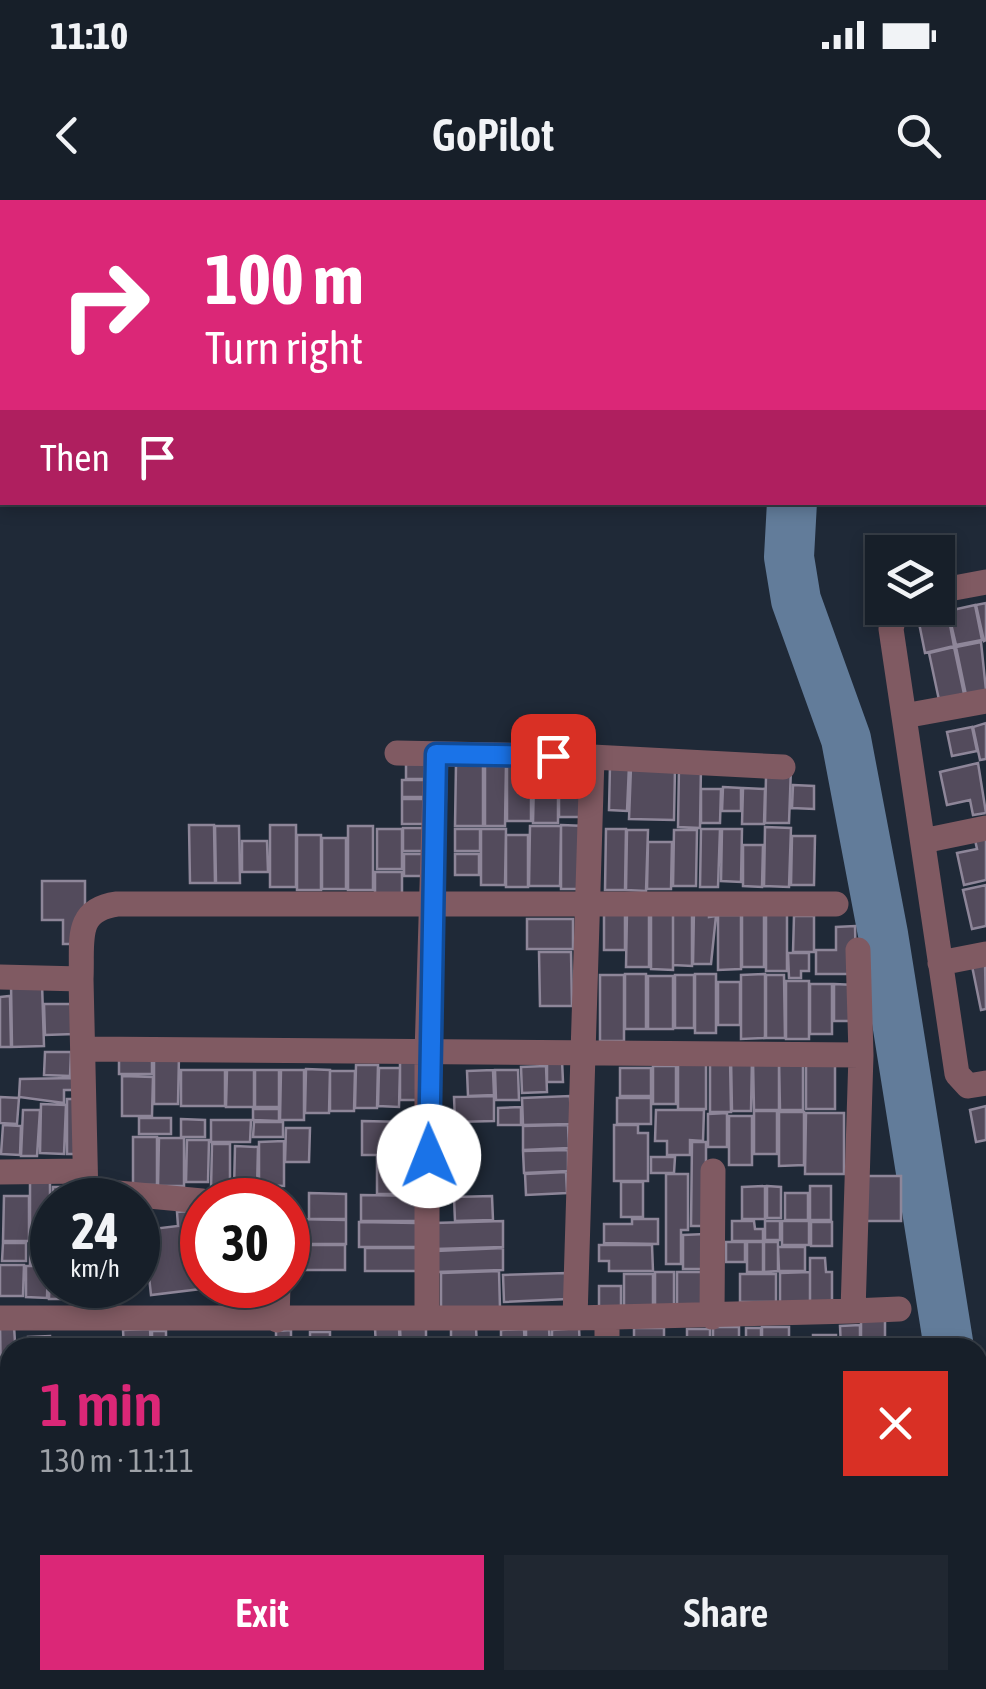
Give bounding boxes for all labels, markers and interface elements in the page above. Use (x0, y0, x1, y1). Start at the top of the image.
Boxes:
text: 11:10 (50, 14, 128, 57)
icon: back (40, 108, 95, 163)
icon: search (891, 108, 946, 163)
text: GoPilot (432, 109, 554, 161)
text: 100 m (205, 239, 364, 319)
icon: right (40, 240, 170, 370)
text: Turn right (205, 322, 363, 374)
icon: arrive (130, 430, 185, 485)
text: Then (40, 436, 110, 479)
map controls (865, 535, 955, 625)
button: layers (865, 535, 955, 625)
pin (511, 714, 596, 799)
icon: arrive (526, 729, 581, 784)
position arrow (377, 1104, 481, 1208)
speed limit sign: 30 (180, 1178, 310, 1308)
text: 24 (71, 1202, 118, 1260)
text: km/h (70, 1254, 120, 1282)
text: 1 min (40, 1370, 163, 1439)
button: close (843, 1371, 948, 1476)
text: 130 m · 11:11 (40, 1442, 194, 1479)
button: Exit (40, 1555, 484, 1670)
button: Share (504, 1555, 948, 1670)

